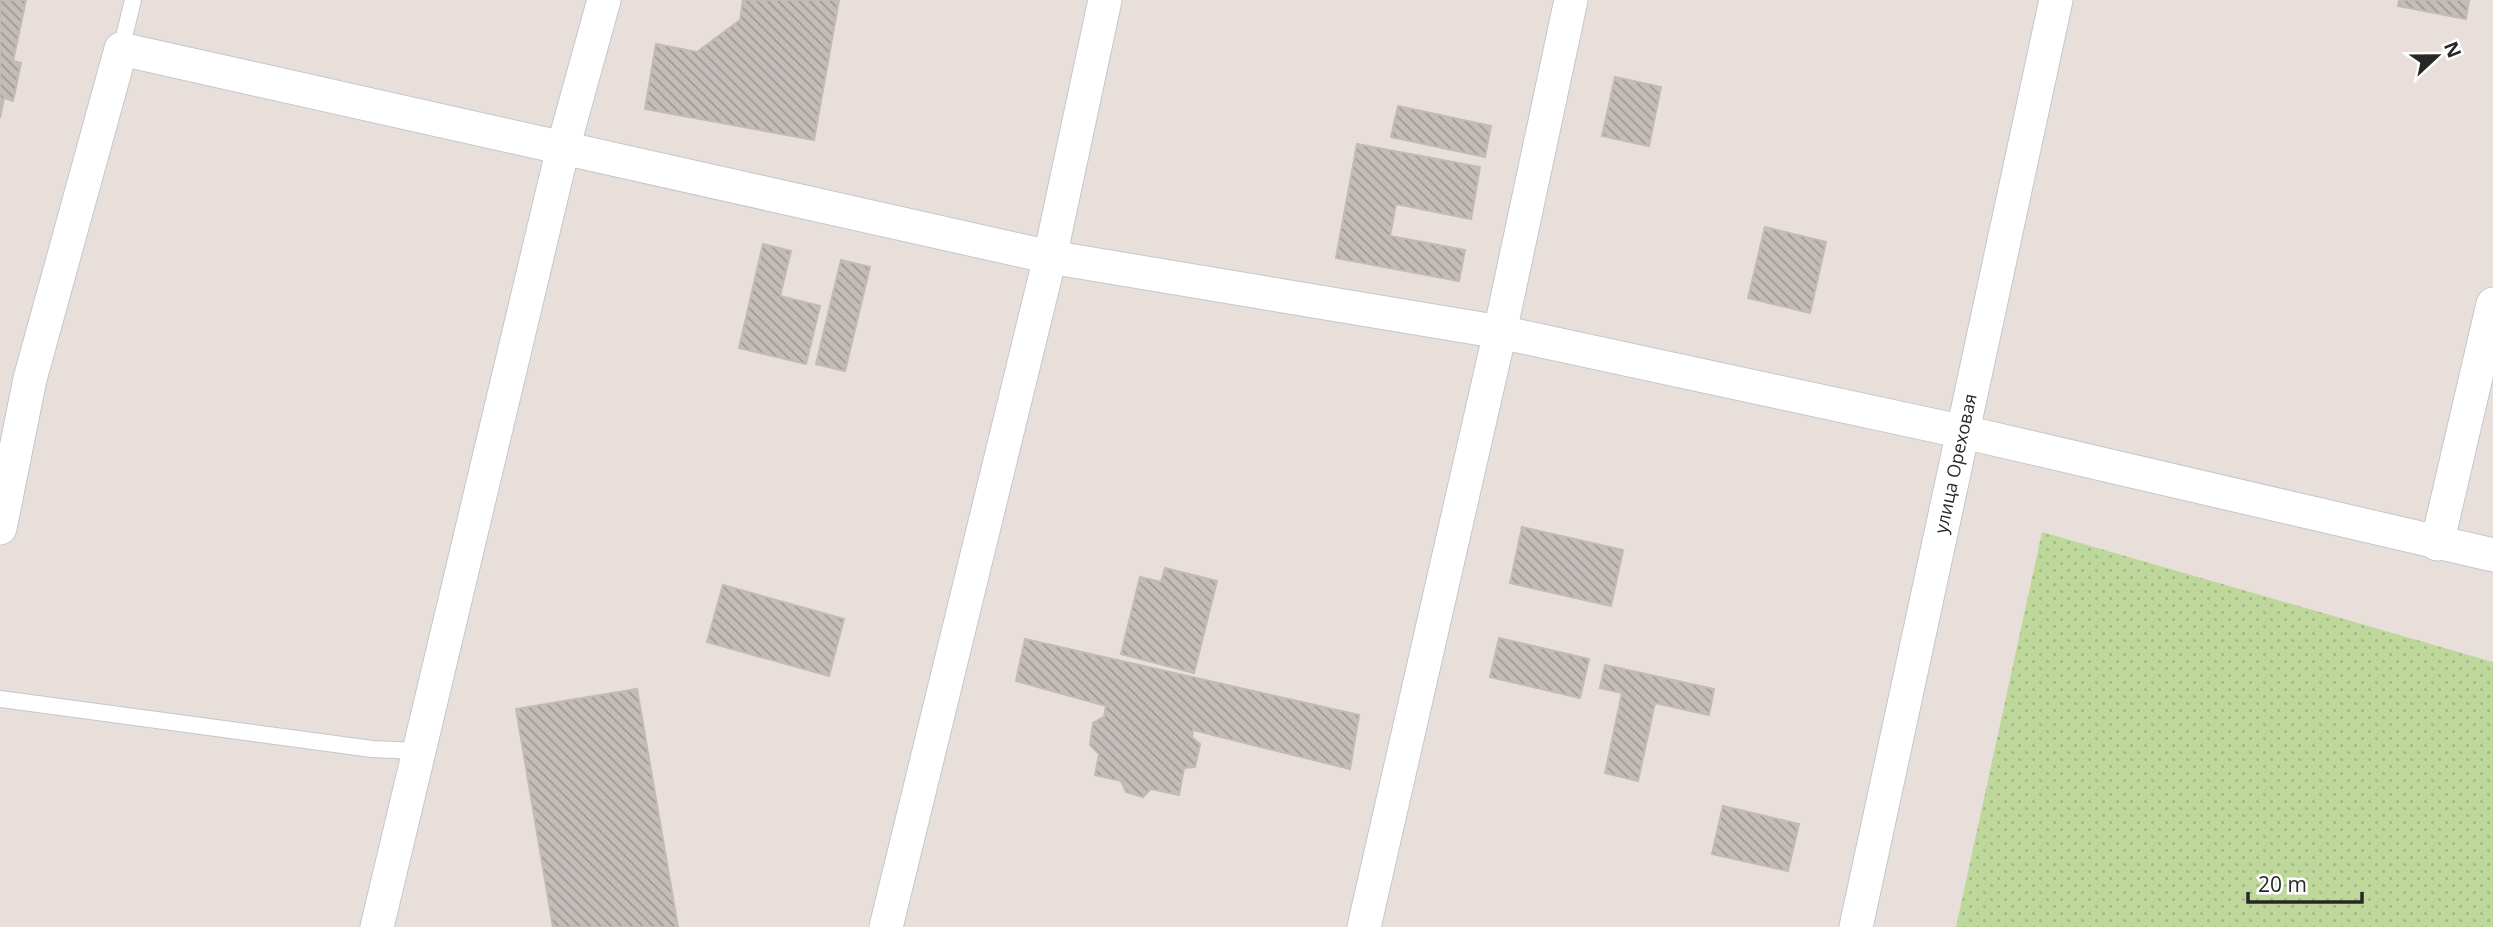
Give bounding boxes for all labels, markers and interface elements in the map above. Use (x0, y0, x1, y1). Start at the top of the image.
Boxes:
north arrow (2402, 21, 2472, 91)
text: N (2438, 38, 2468, 62)
street label: улица Ореховая (1928, 391, 1982, 536)
scale bar (2248, 860, 2362, 904)
text: 20 m (2258, 870, 2307, 898)

